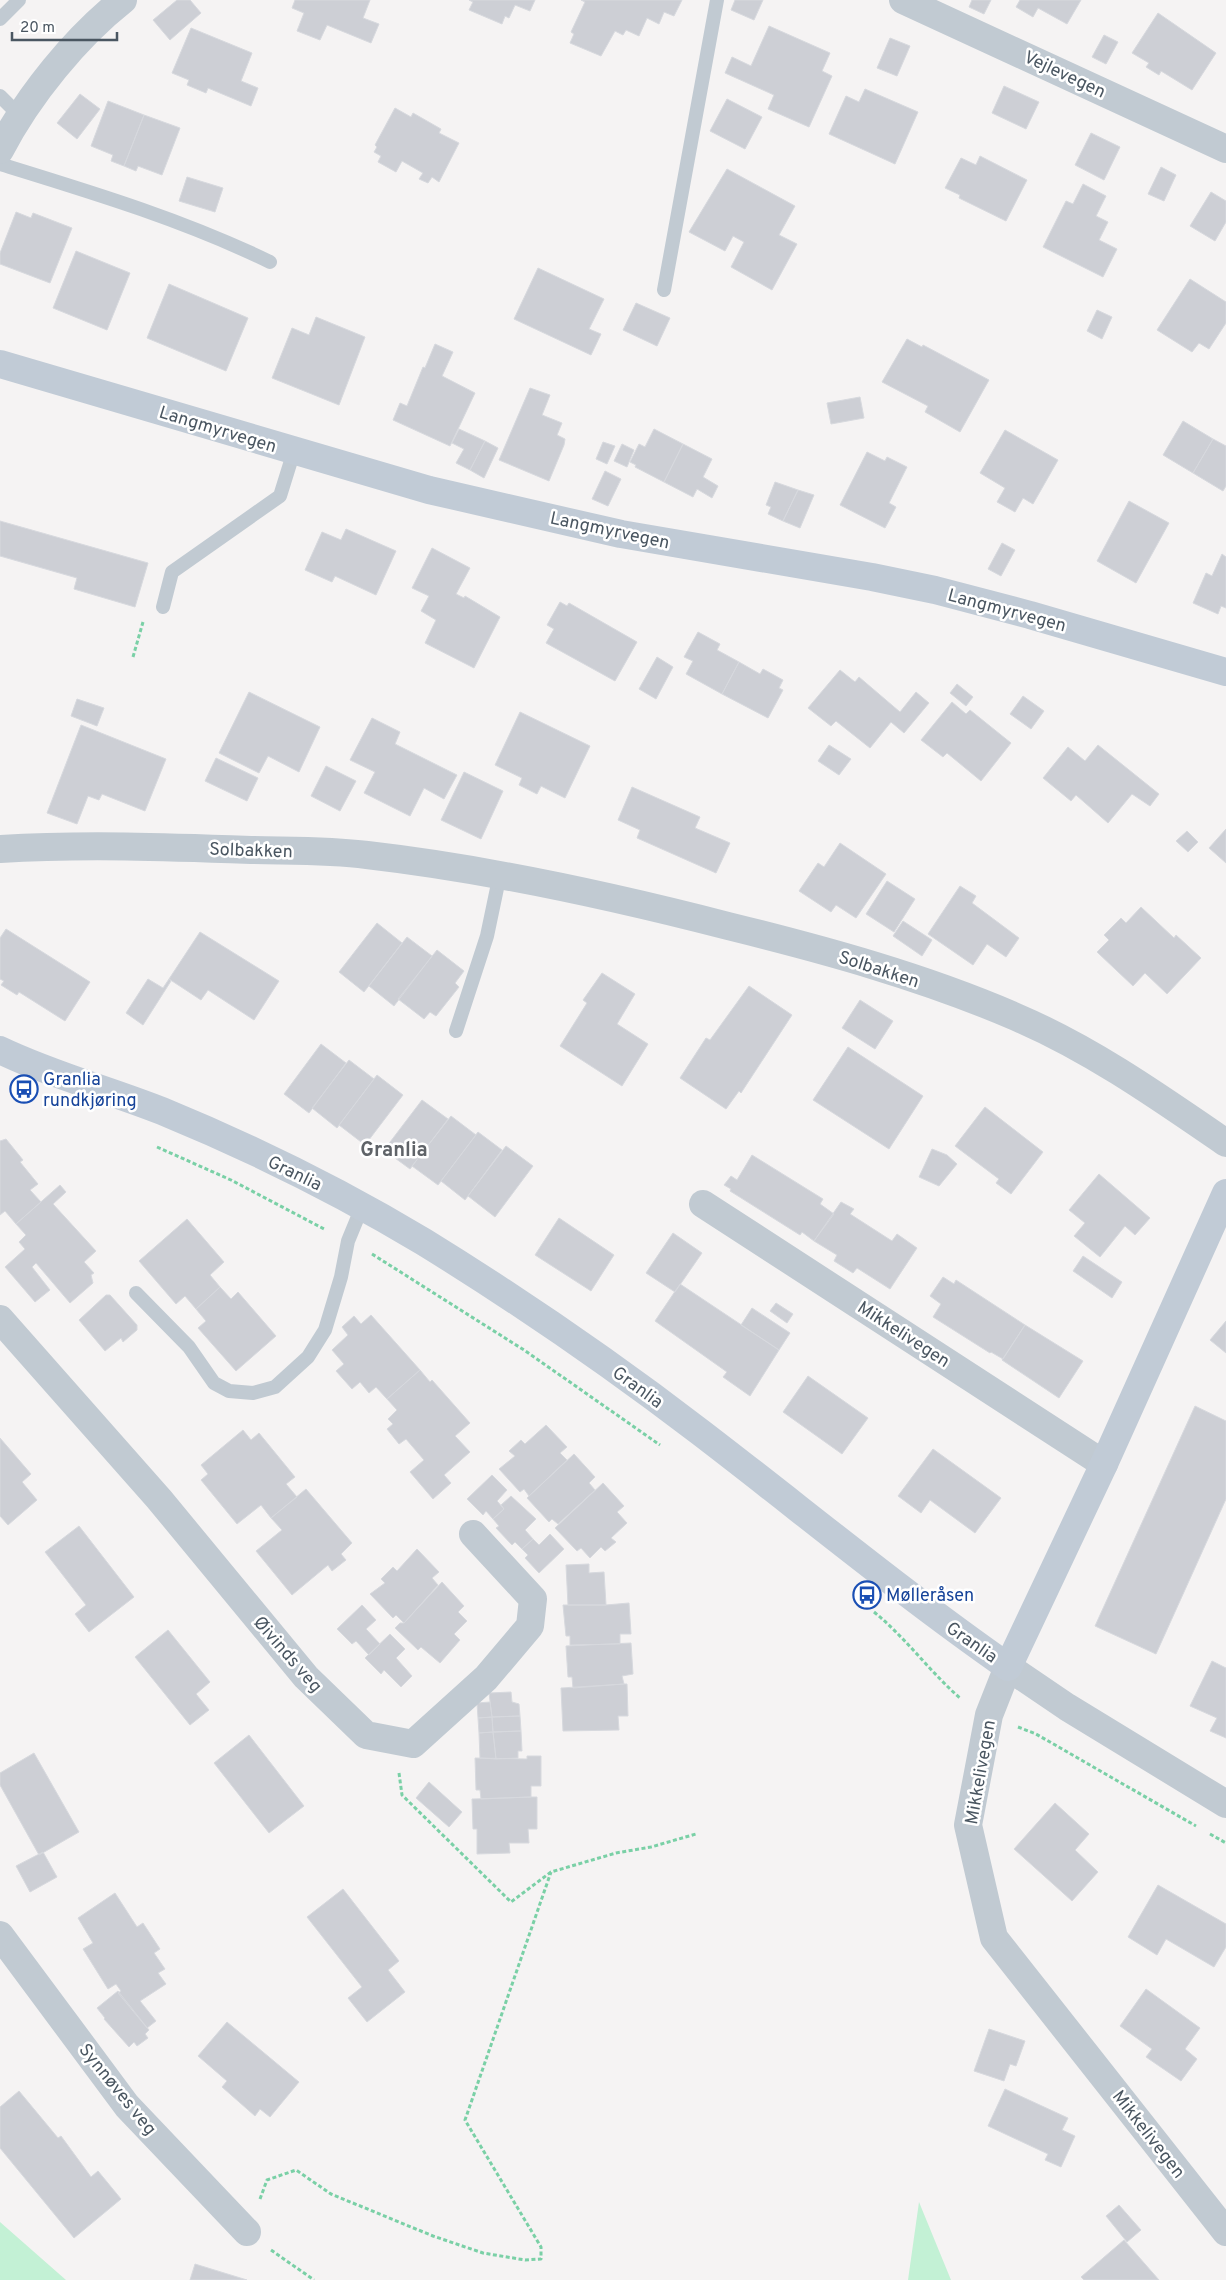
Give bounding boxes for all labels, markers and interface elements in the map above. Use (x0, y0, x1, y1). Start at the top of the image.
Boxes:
scale bar (12, 10, 118, 42)
text: 20 m (20, 19, 55, 38)
street label: Vejlevegen (1020, 46, 1109, 104)
street label: Langmyrvegen (156, 402, 279, 459)
street label: Langmyrvegen (548, 508, 672, 555)
street label: Langmyrvegen (945, 585, 1068, 638)
street label: Solbakken (209, 839, 293, 864)
street label: Solbakken (835, 947, 922, 994)
place label: Granlia rundkjøring (43, 1069, 137, 1113)
bus stop icon: Granlia rundkjøring (9, 1074, 39, 1104)
district label: Granlia (360, 1138, 428, 1164)
street label: Granlia (263, 1151, 325, 1197)
street label: Mikkelivegen (853, 1297, 954, 1374)
street label: Granlia (607, 1362, 667, 1414)
bus stop icon: Mølleråsen (852, 1580, 882, 1610)
place label: Mølleråsen (886, 1585, 974, 1608)
street label: Øivinds veg (247, 1612, 326, 1698)
street label: Granlia (941, 1617, 1001, 1669)
street label: Mikkelivegen (961, 1718, 1002, 1826)
street label: Synnøves veg (73, 2039, 161, 2140)
street label: Mikkelivegen (1106, 2086, 1189, 2184)

